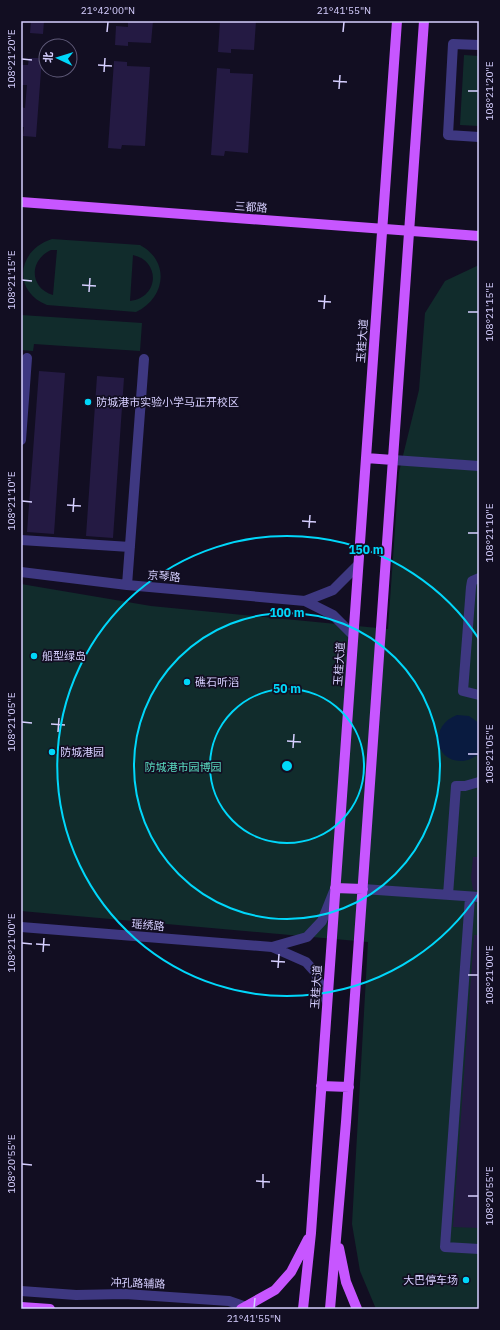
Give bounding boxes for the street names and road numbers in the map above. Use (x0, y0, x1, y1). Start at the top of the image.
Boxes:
street label: 三都路 (234, 199, 268, 215)
street label: 玉桂大道 (353, 319, 371, 363)
street label: 京琴路 (147, 568, 181, 584)
street label: 玉桂大道 (330, 642, 348, 686)
street label: 瑶绣路 (131, 917, 165, 933)
street label: 玉桂大道 (307, 965, 325, 1009)
street label: 冲孔路辅路 (110, 1275, 166, 1291)

